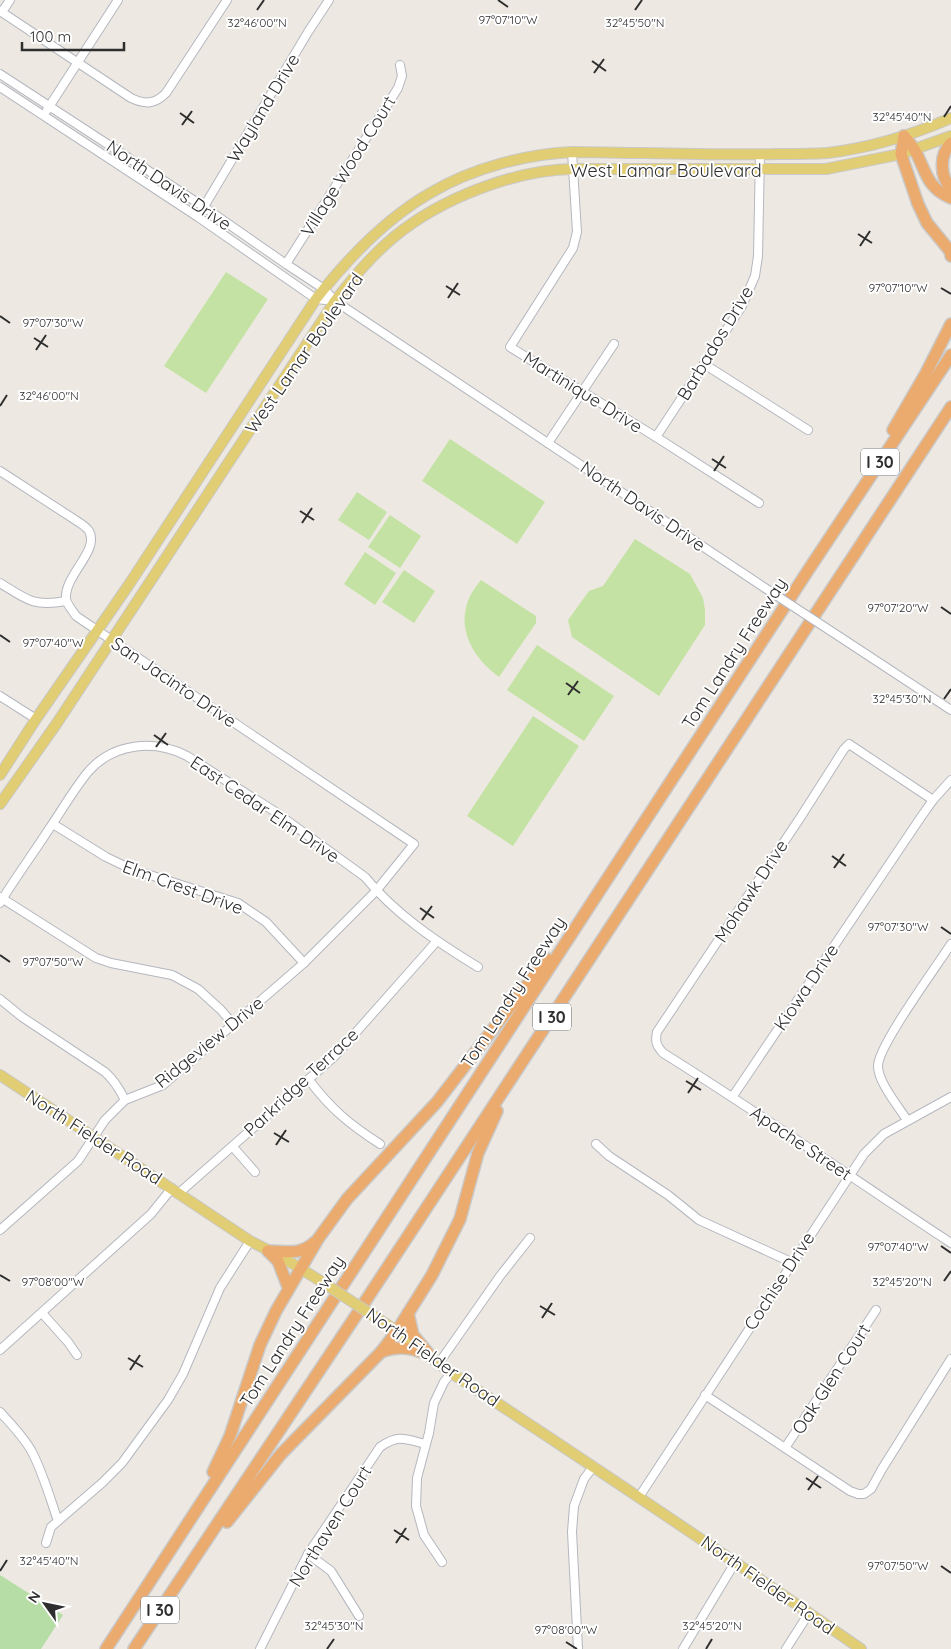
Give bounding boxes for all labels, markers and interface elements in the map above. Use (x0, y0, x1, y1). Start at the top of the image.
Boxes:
text: 97°07'10"W (478, 12, 538, 27)
text: 32°46'00"N (227, 15, 287, 30)
text: 32°45'50"N (605, 15, 665, 30)
scale bar (22, 20, 125, 52)
text: 100 m (30, 27, 71, 46)
street label: Wayland Drive (221, 49, 305, 167)
street label: Village Wood Court (295, 91, 401, 241)
text: 32°45'40"N (873, 109, 932, 124)
street label: North Davis Drive (102, 135, 236, 235)
street label: West Lamar Boulevard (570, 159, 762, 182)
street label: West Lamar Boulevard (240, 268, 368, 438)
text: 97°07'10"W (868, 280, 928, 295)
street label: Barbados Drive (672, 281, 758, 405)
text: 97°07'30"W (22, 315, 84, 330)
street label: Martinique Drive (519, 346, 647, 438)
text: 32°46'00"N (19, 388, 79, 403)
road number: I 30 (861, 448, 899, 476)
street label: North Davis Drive (576, 456, 710, 556)
street label: Tom Landry Freeway (676, 573, 792, 733)
text: 97°07'20"W (867, 600, 929, 615)
street label: San Jacinto Drive (107, 632, 241, 732)
text: 97°07'40"W (22, 635, 84, 650)
text: 32°45'30"N (873, 691, 931, 706)
street label: East Cedar Elm Drive (186, 750, 344, 868)
street label: Mohawk Drive (709, 835, 793, 947)
street label: Elm Crest Drive (119, 854, 247, 920)
street label: Tom Landry Freeway (455, 912, 571, 1072)
text: 97°07'30"W (867, 919, 929, 934)
street label: Kiowa Drive (769, 939, 843, 1035)
text: 97°07'50"W (22, 954, 84, 969)
street label: Ridgeview Drive (150, 991, 268, 1093)
road number: I 30 (533, 1004, 571, 1030)
street label: Parkridge Terrace (239, 1023, 363, 1141)
street label: North Fielder Road (22, 1084, 166, 1190)
street label: Apache Street (746, 1101, 856, 1185)
street label: Cochise Drive (739, 1227, 819, 1335)
text: 97°07'40"W (867, 1239, 929, 1254)
street label: Tom Landry Freeway (234, 1251, 350, 1411)
text: 97°08'00"W (22, 1274, 85, 1289)
text: 32°45'20"N (872, 1274, 932, 1289)
street label: North Fielder Road (362, 1302, 504, 1412)
street label: Oak Glen Court (787, 1319, 875, 1439)
street label: Northaven Court (283, 1461, 377, 1591)
street label: North Fielder Road (697, 1530, 839, 1640)
text: 32°45'40"N (20, 1553, 79, 1568)
text: 97°07'50"W (867, 1558, 929, 1573)
north arrow (20, 1579, 70, 1629)
text: N (24, 1588, 44, 1606)
road number: I 30 (141, 1596, 179, 1624)
text: 32°45'30"N (305, 1618, 363, 1633)
text: 32°45'20"N (682, 1618, 742, 1633)
text: 97°08'00"W (535, 1622, 598, 1637)

